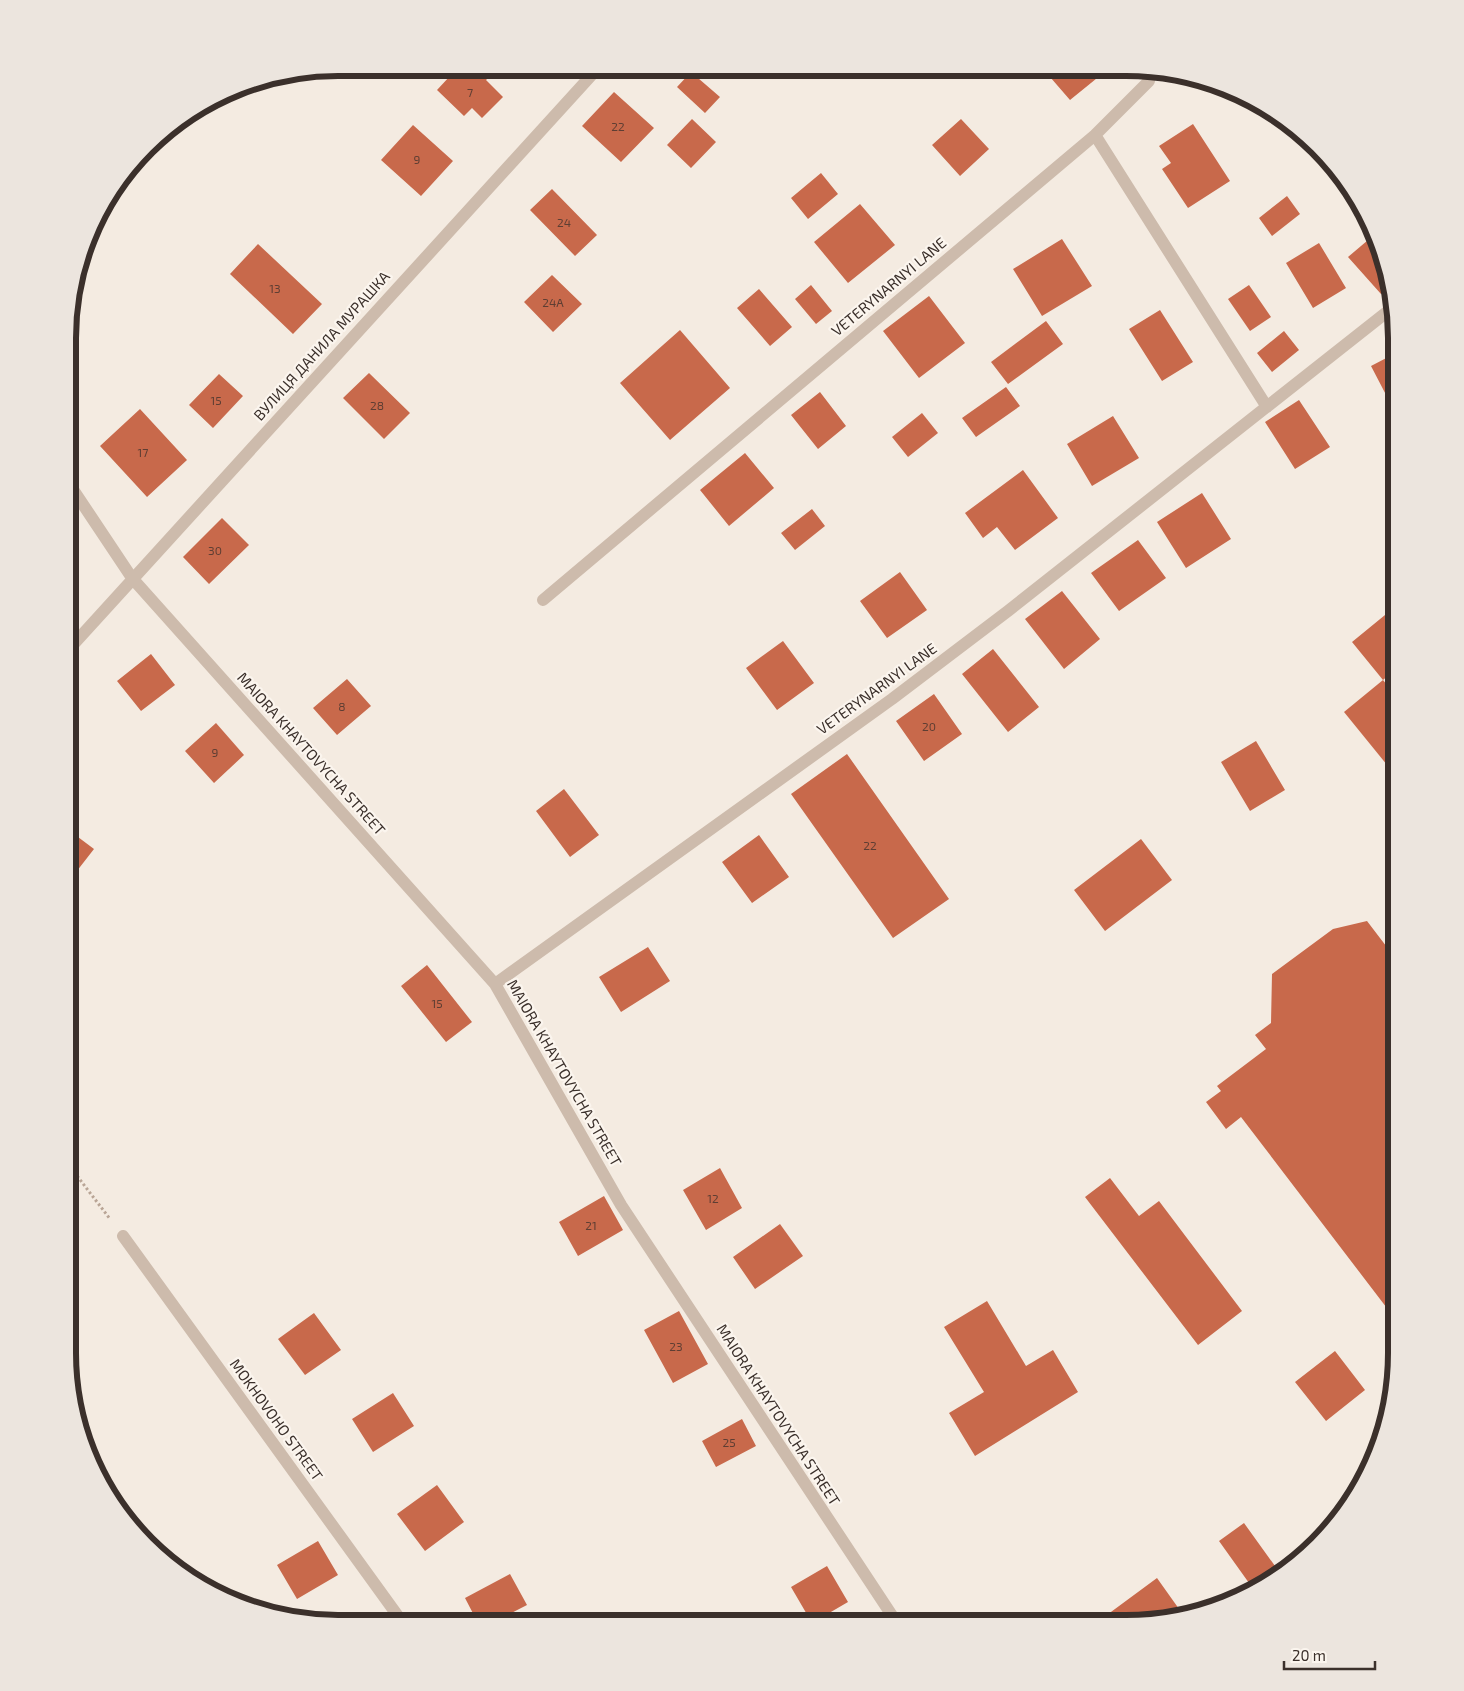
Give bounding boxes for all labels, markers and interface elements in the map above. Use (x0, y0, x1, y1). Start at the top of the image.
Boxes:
house number: 7 (467, 85, 473, 99)
house number: 22 (611, 119, 625, 133)
house number: 9 (414, 152, 421, 166)
house number: 24 (557, 215, 571, 229)
street label: VETERYNARNYI LANE (827, 233, 949, 339)
street label: ВУЛИЦЯ ДАНИЛА МУРАШКА (249, 266, 394, 424)
house number: 13 (269, 281, 281, 295)
house number: 24А (542, 295, 564, 309)
house number: 15 (210, 393, 222, 407)
house number: 28 (370, 398, 384, 412)
house number: 17 (138, 445, 148, 459)
house number: 30 (208, 543, 222, 557)
street label: VETERYNARNYI LANE (813, 639, 940, 738)
street label: MAIORA KHAYTOVYCHA STREET (234, 668, 390, 839)
house number: 8 (338, 699, 346, 713)
house number: 20 (922, 719, 936, 733)
house number: 9 (212, 745, 219, 759)
house number: 22 (863, 838, 877, 852)
street label: MAIORA KHAYTOVYCHA STREET (504, 976, 626, 1169)
house number: 15 (431, 996, 443, 1010)
house number: 12 (707, 1191, 719, 1205)
house number: 21 (585, 1218, 597, 1232)
street label: MAIORA KHAYTOVYCHA STREET (713, 1320, 844, 1509)
house number: 23 (669, 1339, 683, 1353)
street label: MOKHOVOHO STREET (227, 1355, 327, 1484)
house number: 25 (722, 1435, 736, 1449)
scale bar (1284, 1638, 1375, 1670)
text: 20 m (1292, 1646, 1326, 1664)

